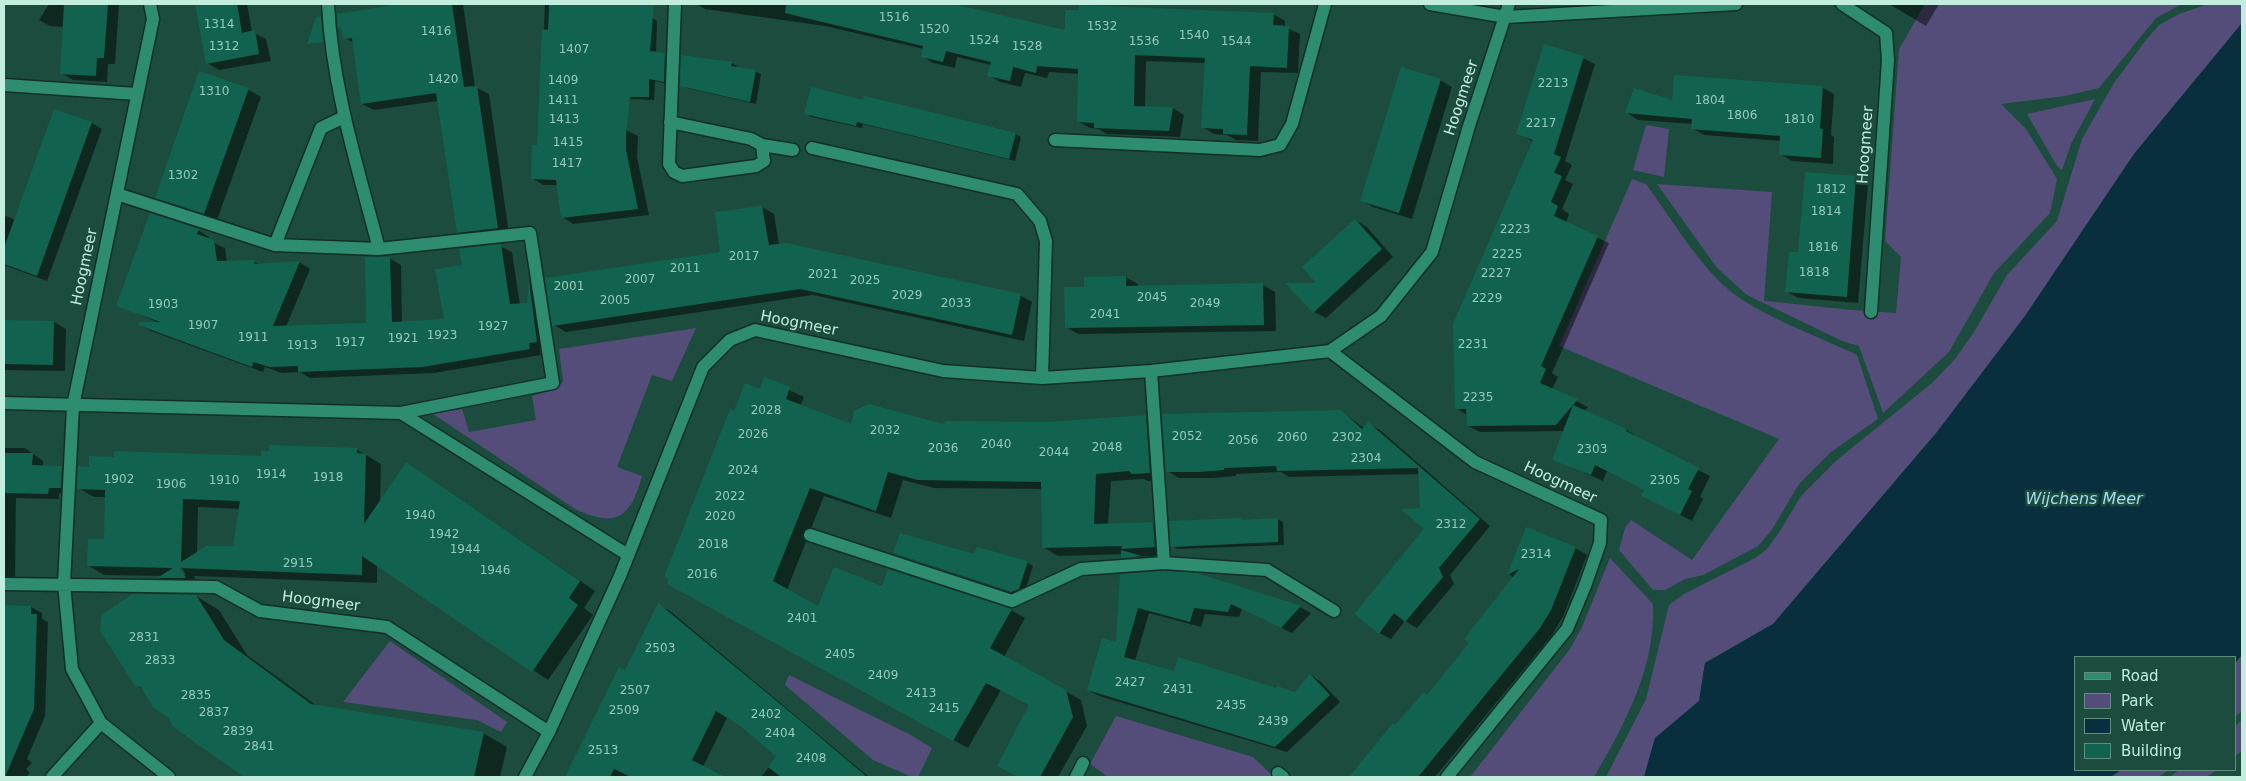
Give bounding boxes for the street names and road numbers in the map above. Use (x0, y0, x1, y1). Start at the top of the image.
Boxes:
street label: Hoogmeer (1441, 58, 1483, 138)
street label: Hoogmeer (1854, 105, 1878, 185)
street label: Hoogmeer (68, 227, 102, 307)
street label: Hoogmeer (759, 308, 839, 340)
street label: Hoogmeer (1521, 458, 1599, 508)
street label: Hoogmeer (281, 588, 361, 616)

